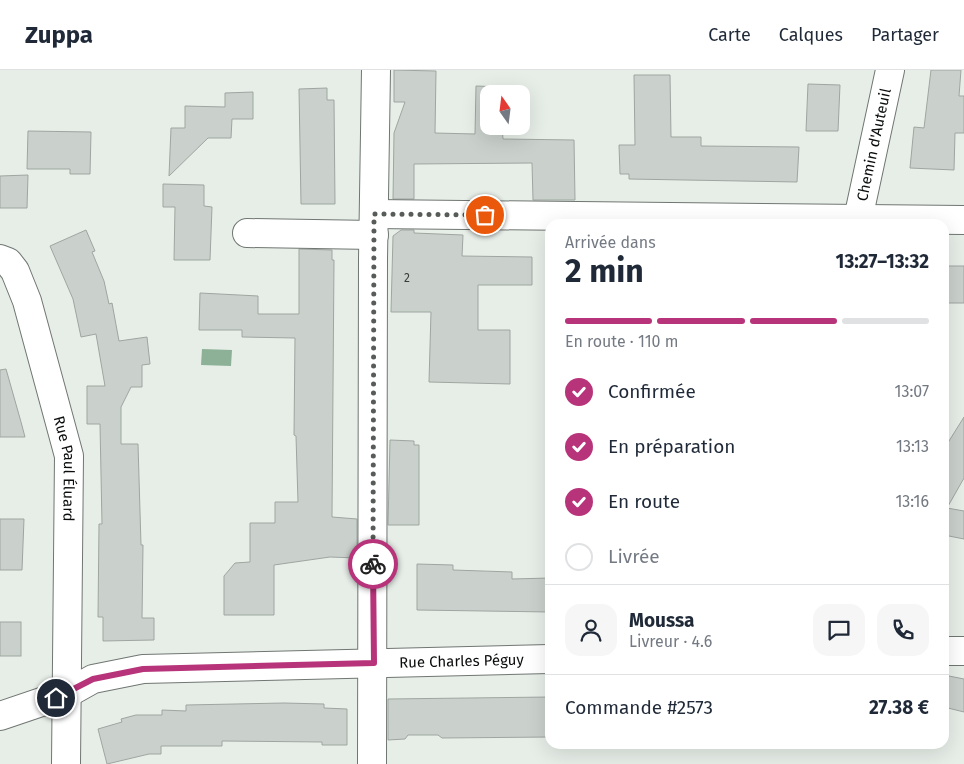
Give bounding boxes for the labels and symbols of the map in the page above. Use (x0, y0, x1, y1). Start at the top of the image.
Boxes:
north arrow (480, 85, 530, 135)
street label: Chemin d'Auteuil (853, 86, 895, 203)
pin (464, 194, 506, 236)
house number: 2 (404, 271, 410, 285)
street label: Rue Paul Éluard (50, 414, 78, 522)
courier (348, 539, 398, 589)
street label: Rue Charles Péguy (399, 651, 525, 672)
pin (35, 677, 77, 719)

